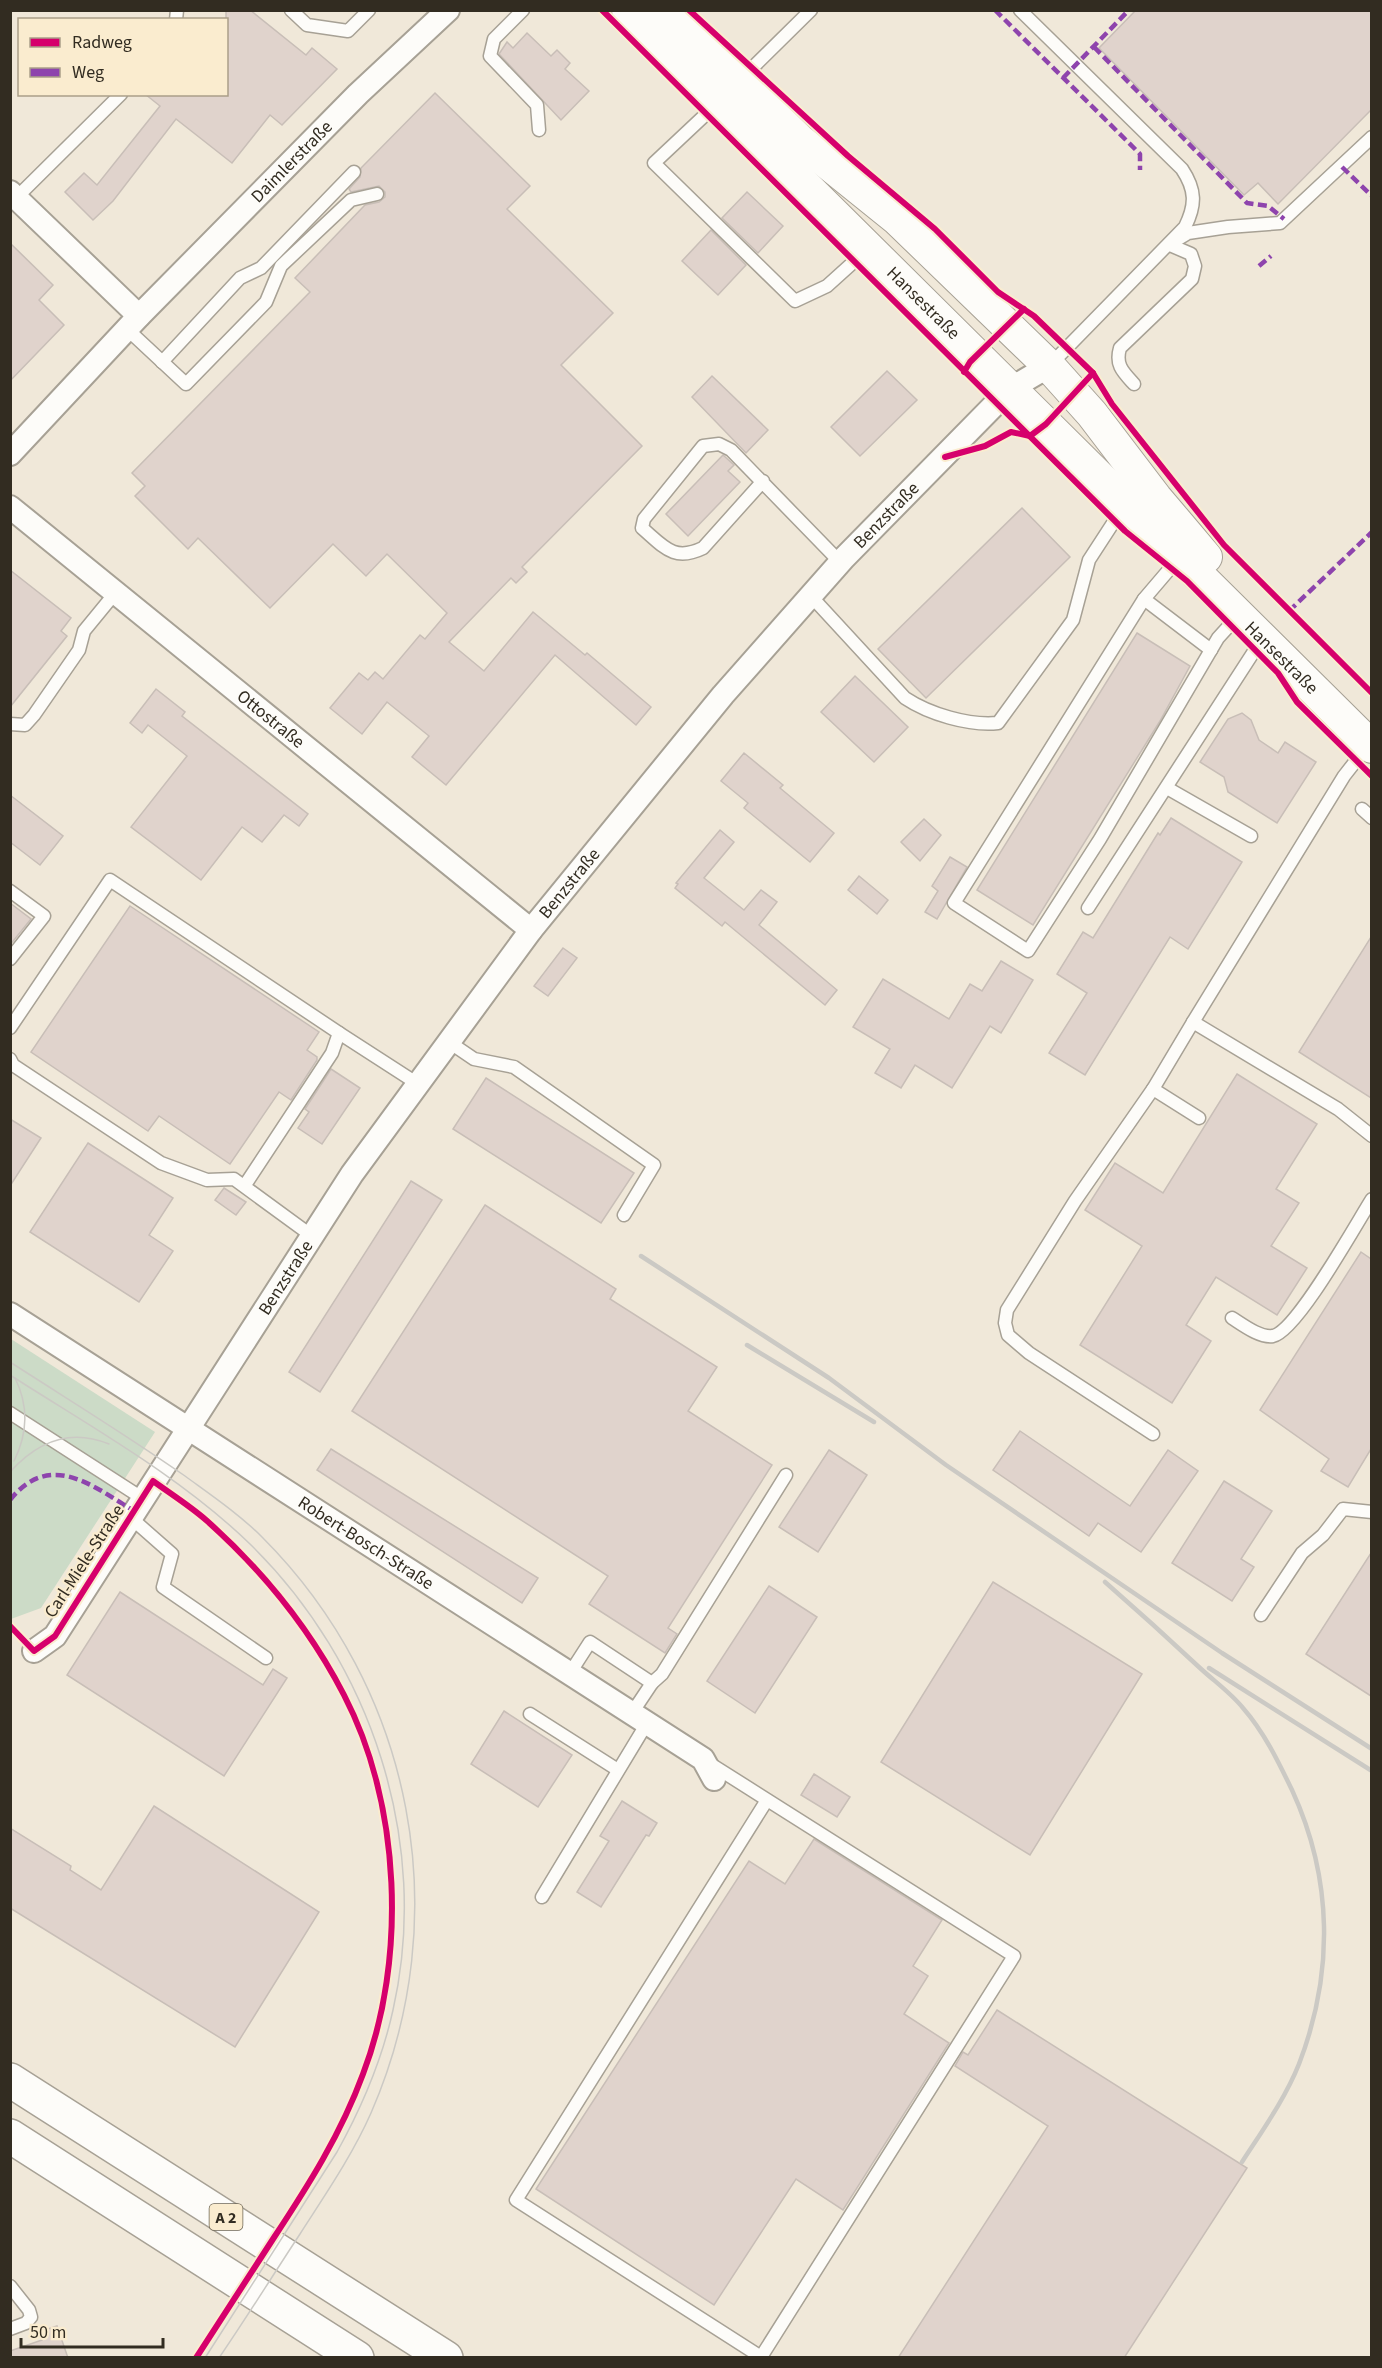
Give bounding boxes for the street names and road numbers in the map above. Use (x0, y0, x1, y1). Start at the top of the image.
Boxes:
street label: Daimlerstraße (245, 115, 338, 209)
street label: Hansestraße (881, 261, 966, 345)
street label: Benzstraße (848, 477, 925, 554)
street label: Hansestraße (1239, 616, 1324, 700)
street label: Ottostraße (231, 684, 310, 754)
street label: Benzstraße (533, 843, 606, 924)
street label: Benzstraße (253, 1235, 319, 1320)
street label: Robert-Bosch-Straße (293, 1490, 438, 1596)
street label: Carl-Miele-Straße (38, 1500, 131, 1623)
road number: A 2 (210, 2204, 242, 2230)

